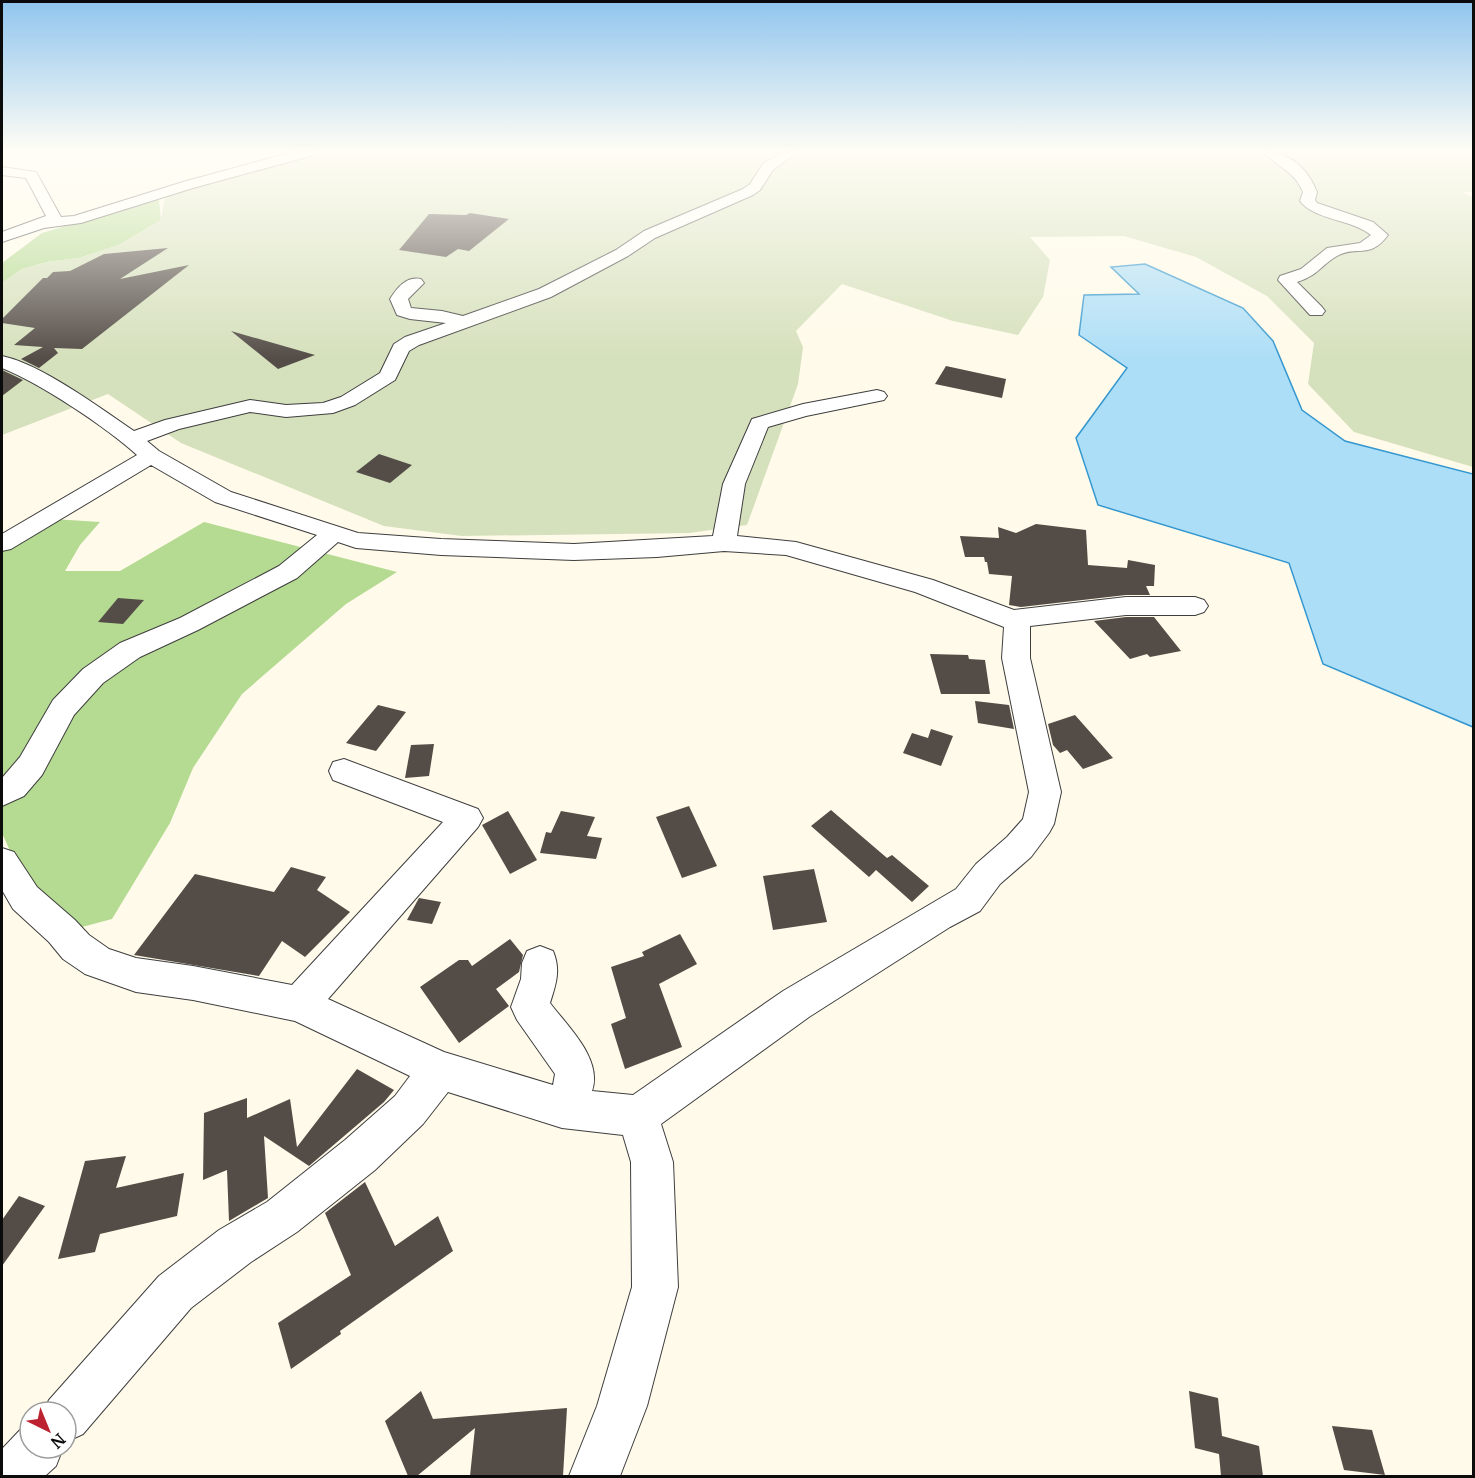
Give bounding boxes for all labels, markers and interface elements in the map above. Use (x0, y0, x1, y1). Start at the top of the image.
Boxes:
north arrow (18, 1400, 78, 1460)
text: N (47, 1429, 70, 1453)

